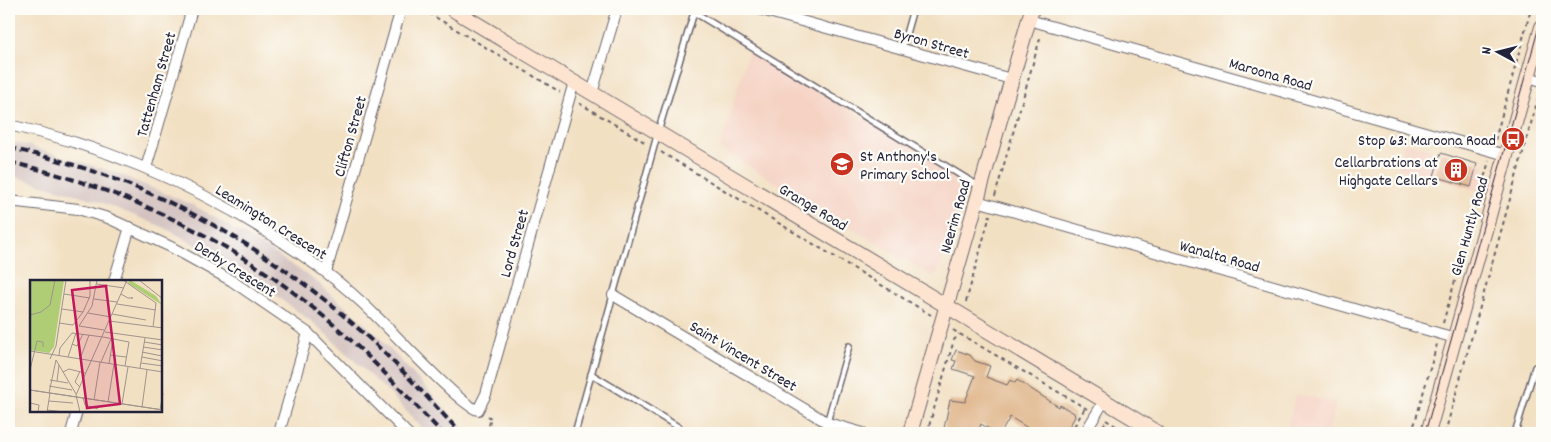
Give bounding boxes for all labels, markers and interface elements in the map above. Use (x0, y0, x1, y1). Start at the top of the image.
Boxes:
street label: Byron Street (891, 23, 972, 66)
north arrow (1474, 28, 1524, 78)
street label: Tattenham Street (131, 29, 183, 140)
text: N (1477, 46, 1497, 55)
street label: Maroona Road (1226, 53, 1315, 98)
street label: Clifton Street (329, 93, 374, 180)
bus stop icon: Stop 63: Maroona Road (1500, 126, 1526, 152)
place label: Stop 63: Maroona Road (1358, 130, 1496, 153)
place label: St Anthony's Primary School (860, 146, 950, 187)
school or university icon: St Anthony's Primary School (829, 151, 855, 177)
place label: Cellarbrations at Highgate Cellars (1334, 152, 1438, 193)
building icon: Cellarbrations at Highgate Cellars (1443, 157, 1469, 183)
street label: Glen Huntly Road (1445, 174, 1496, 279)
street label: Neerim Road (935, 177, 978, 256)
street label: Leamington Crescent (210, 179, 331, 267)
street label: Grange Road (774, 179, 851, 238)
street label: Lord Street (495, 207, 536, 280)
street label: Wanalta Road (1177, 235, 1262, 280)
street label: Derby Crescent (189, 236, 280, 304)
inset map (30, 280, 162, 412)
street label: Saint Vincent Street (685, 316, 801, 398)

